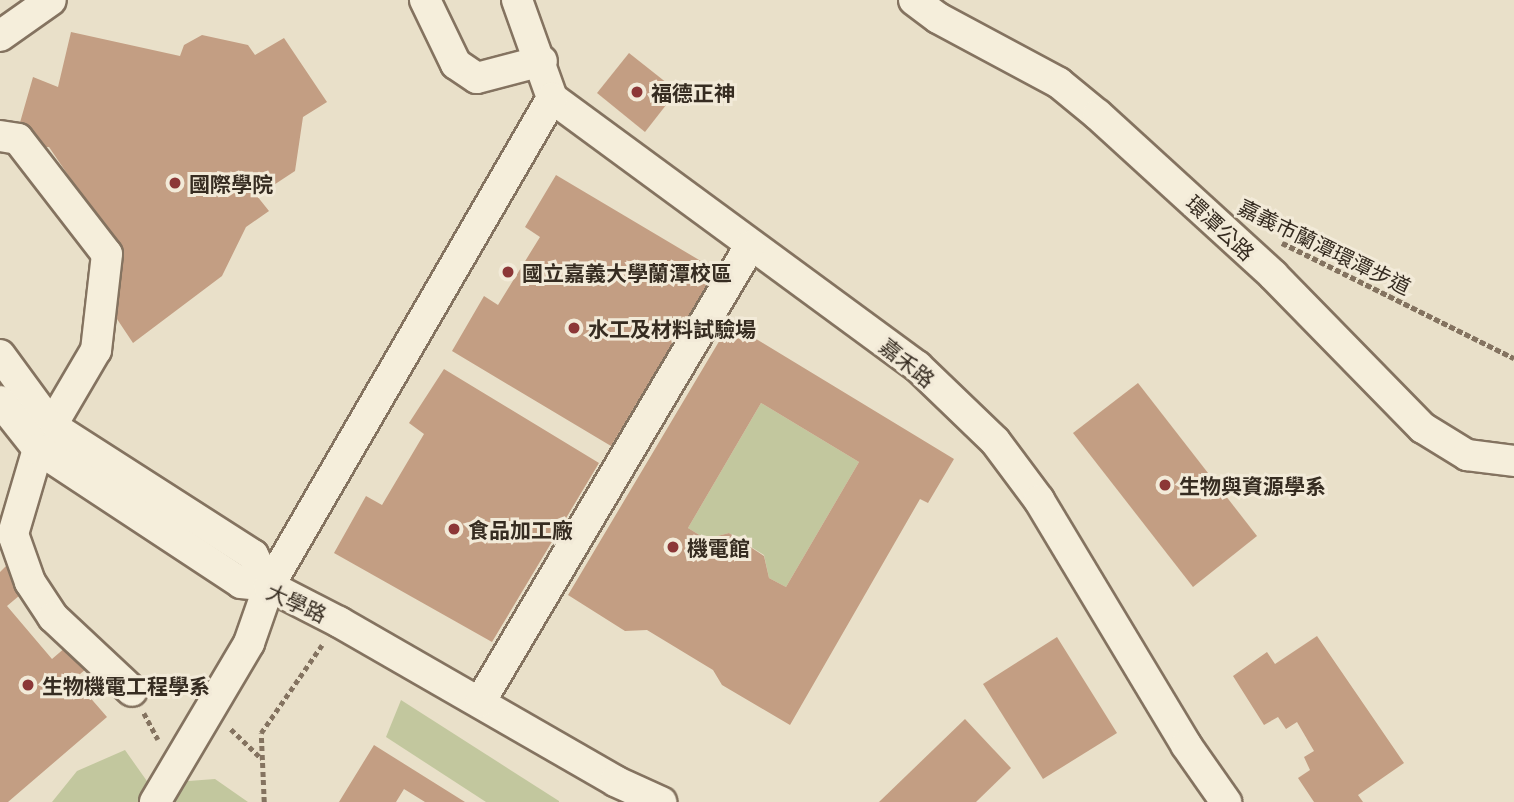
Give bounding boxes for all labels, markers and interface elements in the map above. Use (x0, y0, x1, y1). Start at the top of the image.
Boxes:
place label: 福德正神 (651, 79, 735, 105)
marker: 福德正神 (629, 84, 645, 100)
place label: 國際學院 (189, 170, 273, 196)
marker: 國際學院 (167, 175, 183, 191)
street label: 環潭公路 (1182, 189, 1260, 265)
street label: 嘉義市蘭潭環潭步道 (1235, 193, 1415, 299)
place label: 國立嘉義大學蘭潭校區 (522, 259, 732, 285)
marker: 國立嘉義大學蘭潭校區 (500, 264, 516, 280)
place label: 水工及材料試驗場 (588, 315, 756, 341)
marker: 水工及材料試驗場 (566, 320, 582, 336)
street label: 嘉禾路 (876, 332, 940, 392)
place label: 生物與資源學系 (1179, 472, 1326, 498)
marker: 生物與資源學系 (1157, 477, 1173, 493)
place label: 食品加工廠 (468, 516, 573, 542)
marker: 食品加工廠 (446, 521, 462, 537)
place label: 機電館 (687, 534, 750, 560)
marker: 機電館 (665, 539, 681, 555)
street label: 大學路 (263, 578, 331, 626)
place label: 生物機電工程學系 (42, 672, 210, 698)
marker: 生物機電工程學系 (20, 677, 36, 693)

